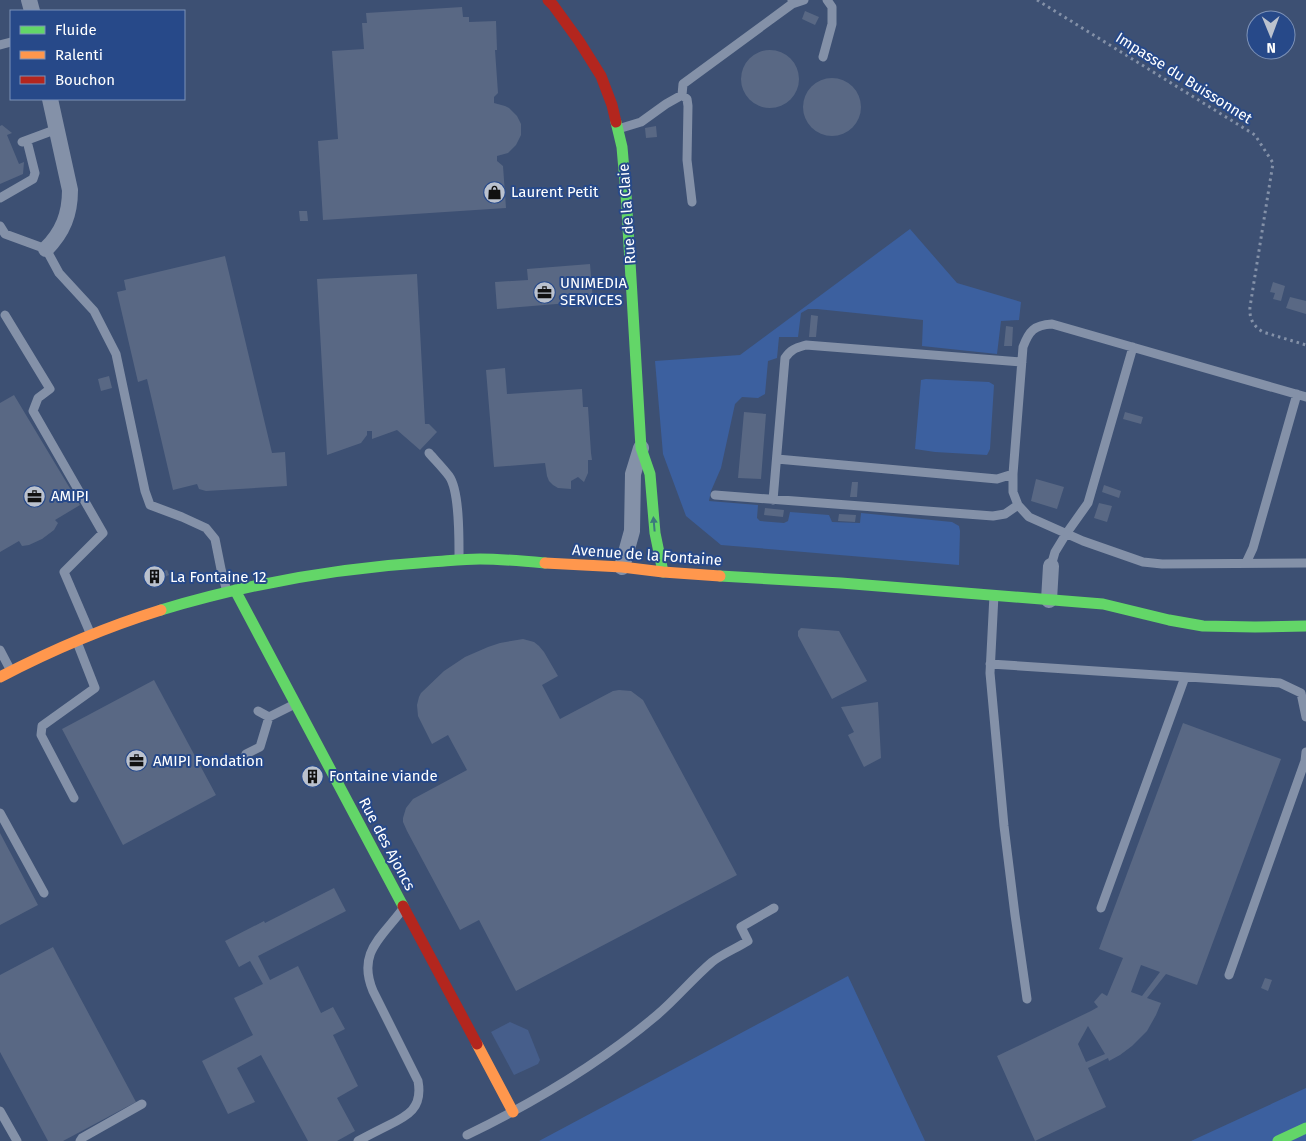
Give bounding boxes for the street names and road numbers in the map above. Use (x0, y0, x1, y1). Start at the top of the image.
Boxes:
street label: Impasse du Buissonnet (1112, 29, 1256, 128)
street label: Rue de la Claie (615, 163, 639, 265)
street label: Avenue de la Fontaine (571, 541, 723, 569)
street label: Rue des Ajoncs (355, 794, 419, 894)

